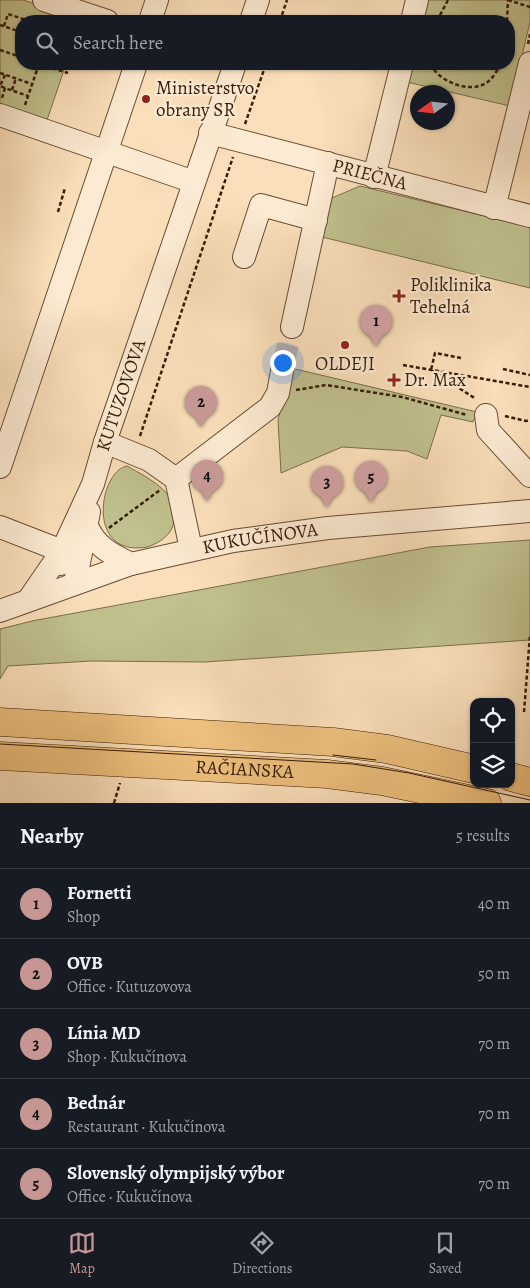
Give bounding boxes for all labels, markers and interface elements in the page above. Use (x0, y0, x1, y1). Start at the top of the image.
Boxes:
search box (15, 15, 515, 70)
icon: search (33, 29, 61, 57)
text: Search here (73, 30, 163, 56)
place label: Ministerstvo obrany SR (156, 75, 254, 123)
north arrow (410, 85, 455, 130)
marker: Ministerstvo obrany SR (140, 93, 152, 105)
street label: PRIEČNA (330, 152, 411, 197)
place label: Poliklinika Tehelná (410, 272, 492, 320)
marker: Poliklinika Tehelná (392, 289, 406, 303)
pin: 1 (360, 305, 392, 346)
street label: KUTUZOVOVA (90, 335, 153, 455)
marker: OLDEJI (339, 339, 351, 351)
your location (270, 350, 296, 376)
place label: OLDEJI (315, 351, 375, 377)
place label: Dr. Max (404, 367, 466, 393)
marker: Dr. Max (388, 374, 400, 386)
pin: 2 (185, 386, 217, 427)
pin: 4 (191, 460, 223, 501)
pin: 5 (355, 461, 387, 502)
pin: 3 (311, 466, 343, 507)
street label: KUKUČÍNOVA (200, 516, 320, 561)
map controls (470, 698, 515, 788)
button: locate (470, 698, 515, 743)
button: layers (470, 743, 515, 788)
street label: RAČIANSKA (195, 754, 296, 785)
text: Nearby (20, 822, 83, 850)
text: 5 results (456, 825, 510, 847)
text: Fornetti (67, 880, 131, 906)
text: 1 (33, 893, 39, 915)
text: 40 m (478, 893, 510, 915)
text: Shop (67, 906, 100, 928)
text: OVB (67, 950, 103, 976)
text: 2 (32, 963, 40, 985)
text: 50 m (478, 963, 510, 985)
text: Office · Kutuzovova (67, 976, 192, 998)
text: Línia MD (67, 1020, 141, 1046)
text: 3 (33, 1033, 39, 1055)
text: 70 m (478, 1033, 510, 1055)
text: Shop · Kukučínova (67, 1046, 187, 1068)
text: Bednár (67, 1090, 125, 1116)
text: 4 (32, 1103, 40, 1125)
text: 70 m (478, 1103, 510, 1125)
text: Restaurant · Kukučínova (67, 1116, 225, 1138)
text: Slovenský olympijský výbor (67, 1160, 285, 1186)
text: 5 (33, 1173, 39, 1195)
text: 70 m (478, 1173, 510, 1195)
text: Office · Kukučínova (67, 1186, 193, 1208)
tab: Map (68, 1229, 96, 1278)
tab: Directions (232, 1229, 292, 1278)
tab: Saved (429, 1229, 462, 1278)

